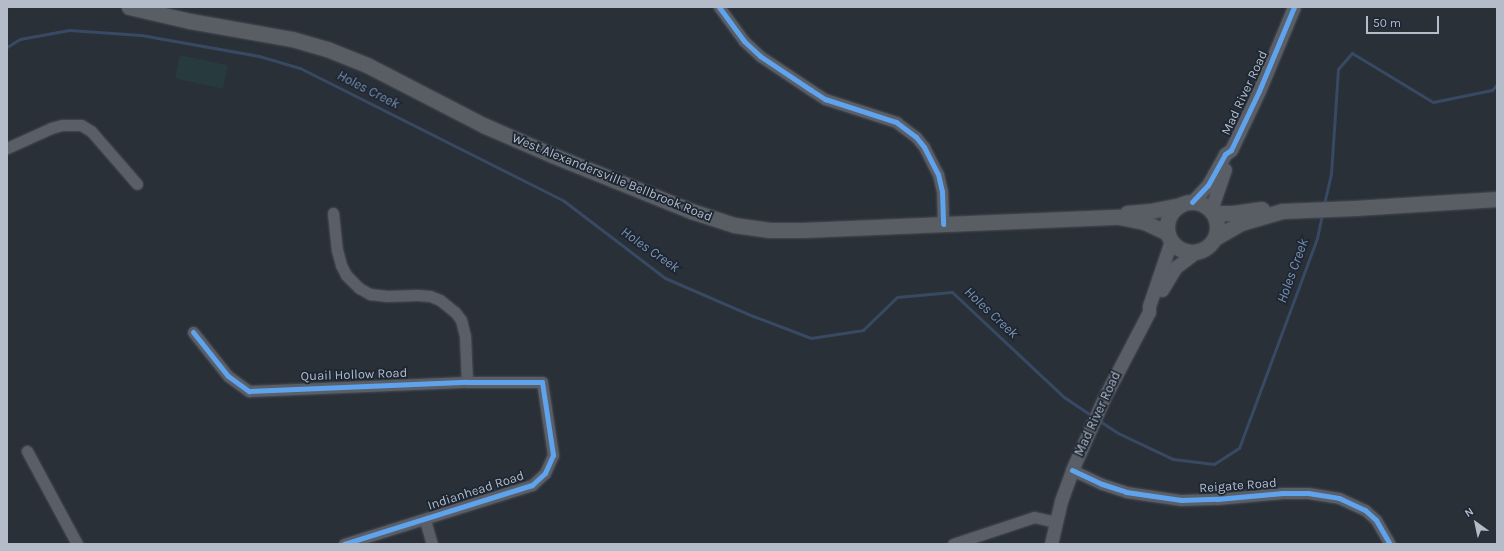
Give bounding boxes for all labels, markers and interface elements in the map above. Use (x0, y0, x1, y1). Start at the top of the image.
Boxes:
scale bar (1368, 8, 1441, 34)
text: 50 m (1373, 16, 1401, 30)
street label: Mad River Road (1219, 48, 1271, 138)
water label: Holes Creek (334, 67, 402, 113)
street label: West Alexandersville Bellbrook Road (510, 131, 714, 225)
water label: Holes Creek (618, 224, 682, 276)
water label: Holes Creek (1274, 236, 1312, 306)
water label: Holes Creek (961, 284, 1021, 342)
street label: Quail Hollow Road (300, 365, 408, 385)
street label: Mad River Road (1072, 369, 1124, 459)
street label: Indianhead Road (426, 468, 526, 514)
street label: Reigate Road (1199, 476, 1277, 496)
north arrow (1456, 503, 1496, 543)
text: N (1462, 505, 1476, 520)

